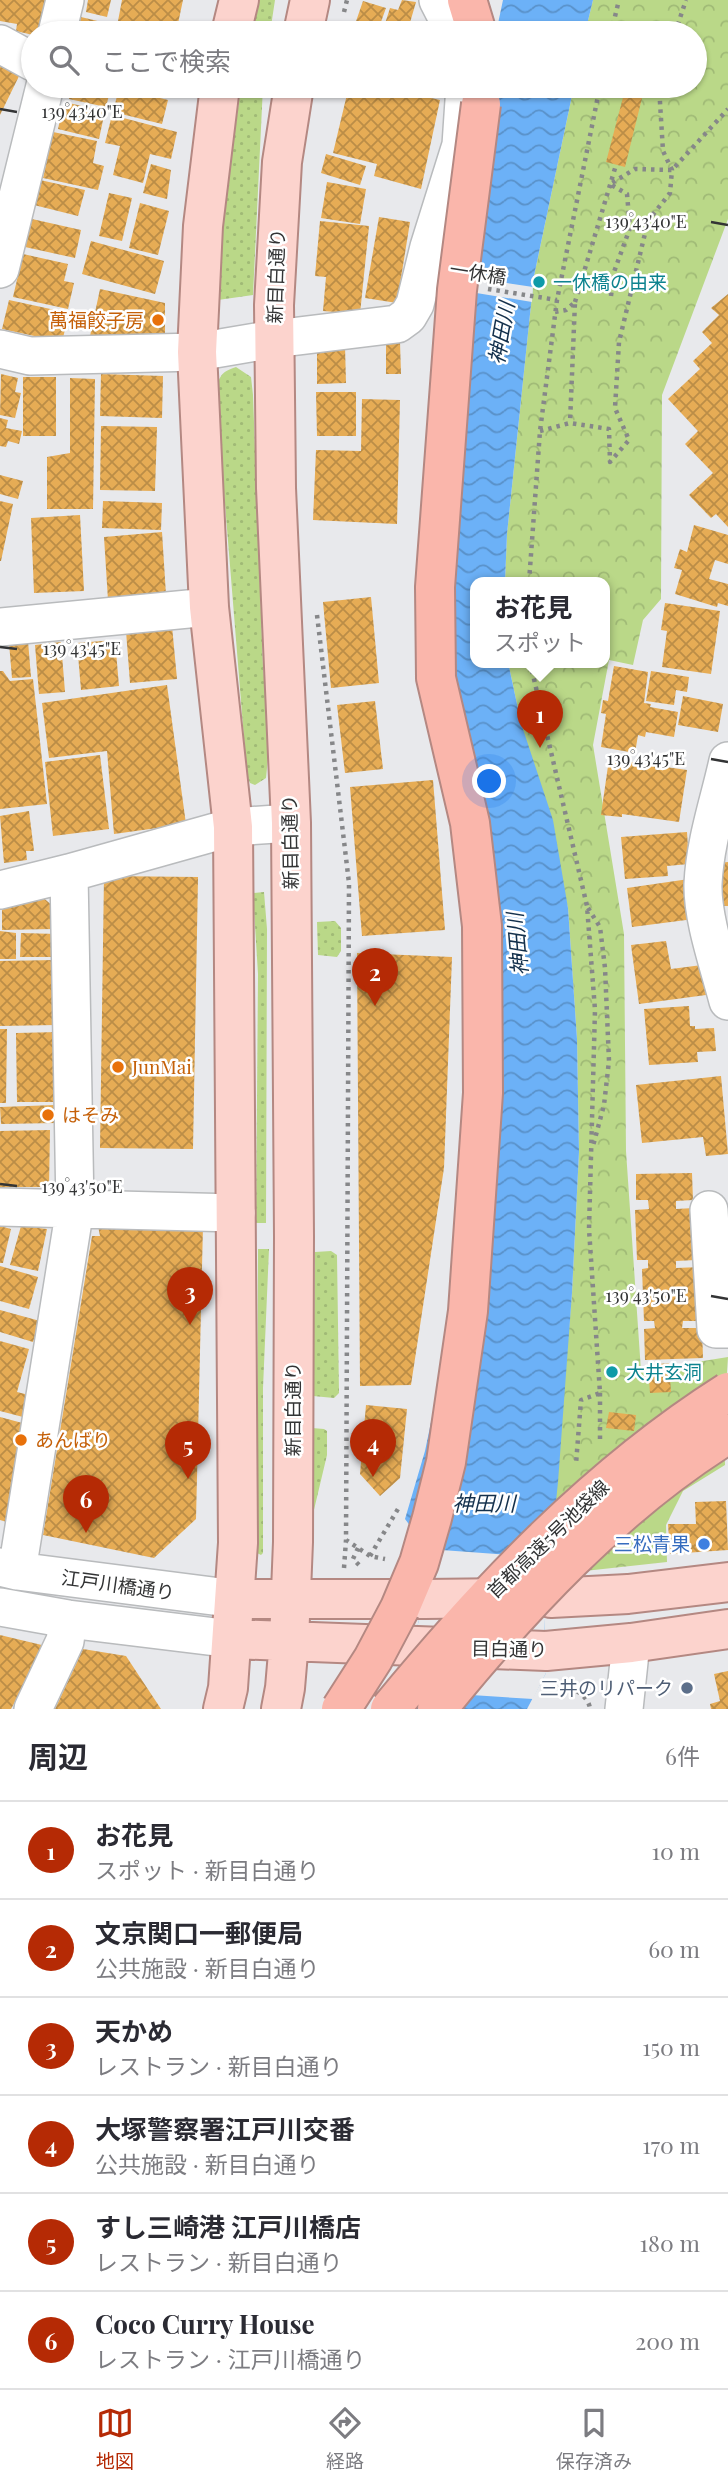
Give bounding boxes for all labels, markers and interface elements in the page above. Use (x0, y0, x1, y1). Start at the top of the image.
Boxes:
search box (21, 21, 707, 98)
icon: search (45, 41, 83, 79)
text: ここで検索 (101, 43, 231, 78)
text: 139°43'40"E (41, 99, 123, 123)
text: 139°43'40"E (605, 209, 687, 233)
street label: 新目白通り (260, 228, 290, 324)
street label: 一休橋 (448, 255, 508, 289)
place label: 一休橋の由来 (553, 268, 667, 294)
marker: 一休橋の由来 (531, 274, 547, 290)
water label: 神田川 (481, 297, 520, 366)
place label: 萬福餃子房 (49, 306, 144, 332)
marker: 萬福餃子房 (150, 312, 166, 328)
popup (470, 577, 610, 668)
text: お花見 (494, 589, 572, 624)
text: スポット (494, 626, 586, 657)
text: 139°43'45"E (43, 636, 121, 660)
pin: 1 (517, 690, 563, 748)
text: 139°43'45"E (607, 746, 685, 770)
your location (472, 764, 506, 798)
street label: 新目白通り (275, 794, 303, 890)
water label: 神田川 (499, 910, 533, 977)
pin: 2 (352, 948, 398, 1006)
place label: JunMai (131, 1053, 192, 1079)
marker: JunMai (110, 1059, 126, 1075)
place label: はそみ (62, 1101, 119, 1127)
marker: はそみ (40, 1107, 56, 1123)
text: 139°43'50"E (41, 1174, 123, 1198)
pin: 3 (167, 1267, 213, 1325)
text: 139°43'50"E (605, 1283, 687, 1307)
place label: 大井玄洞 (626, 1358, 702, 1384)
street label: 新目白通り (279, 1361, 305, 1457)
marker: 大井玄洞 (604, 1364, 620, 1380)
pin: 4 (350, 1419, 396, 1477)
pin: 5 (165, 1421, 211, 1479)
place label: あんばり (35, 1426, 111, 1452)
marker: あんばり (13, 1432, 29, 1448)
street label: 首都高速5号池袋線 (481, 1473, 614, 1603)
pin: 6 (63, 1475, 109, 1533)
water label: 神田川 (453, 1488, 517, 1516)
place label: 三松青果 (614, 1530, 690, 1556)
marker: 三松青果 (696, 1536, 712, 1552)
street label: 江戸川橋通り (60, 1563, 176, 1605)
street label: 目白通り (471, 1634, 547, 1662)
place label: 三井のリパーク (540, 1674, 673, 1700)
marker: 三井のリパーク (679, 1680, 695, 1696)
text: 周辺 (28, 1736, 88, 1776)
text: 6件 (665, 1740, 700, 1771)
text: お花見 (95, 1817, 173, 1852)
text: 1 (47, 1835, 55, 1866)
text: 10 m (652, 1835, 700, 1866)
text: スポット · 新目白通り (95, 1854, 320, 1885)
text: 文京関口一郵便局 (95, 1915, 303, 1950)
text: 2 (45, 1933, 57, 1964)
text: 60 m (648, 1933, 700, 1964)
text: 公共施設 · 新目白通り (95, 1952, 320, 1983)
text: 天かめ (95, 2013, 173, 2048)
text: 3 (45, 2031, 57, 2062)
text: 150 m (642, 2031, 700, 2062)
text: レストラン · 新目白通り (95, 2050, 343, 2081)
text: 大塚警察署江戸川交番 (95, 2111, 355, 2146)
text: 4 (45, 2129, 57, 2160)
text: 170 m (642, 2129, 700, 2160)
text: 公共施設 · 新目白通り (95, 2148, 320, 2179)
text: すし三崎港 江戸川橋店 (95, 2209, 361, 2244)
text: 5 (46, 2227, 56, 2258)
text: 180 m (640, 2227, 700, 2258)
text: レストラン · 新目白通り (95, 2246, 343, 2277)
text: Coco Curry House (95, 2306, 315, 2341)
text: 6 (45, 2325, 57, 2356)
text: 200 m (635, 2325, 700, 2356)
text: レストラン · 江戸川橋通り (95, 2343, 366, 2374)
tab: 地図 (96, 2404, 134, 2473)
tab: 経路 (326, 2404, 364, 2473)
tab: 保存済み (556, 2404, 632, 2473)

